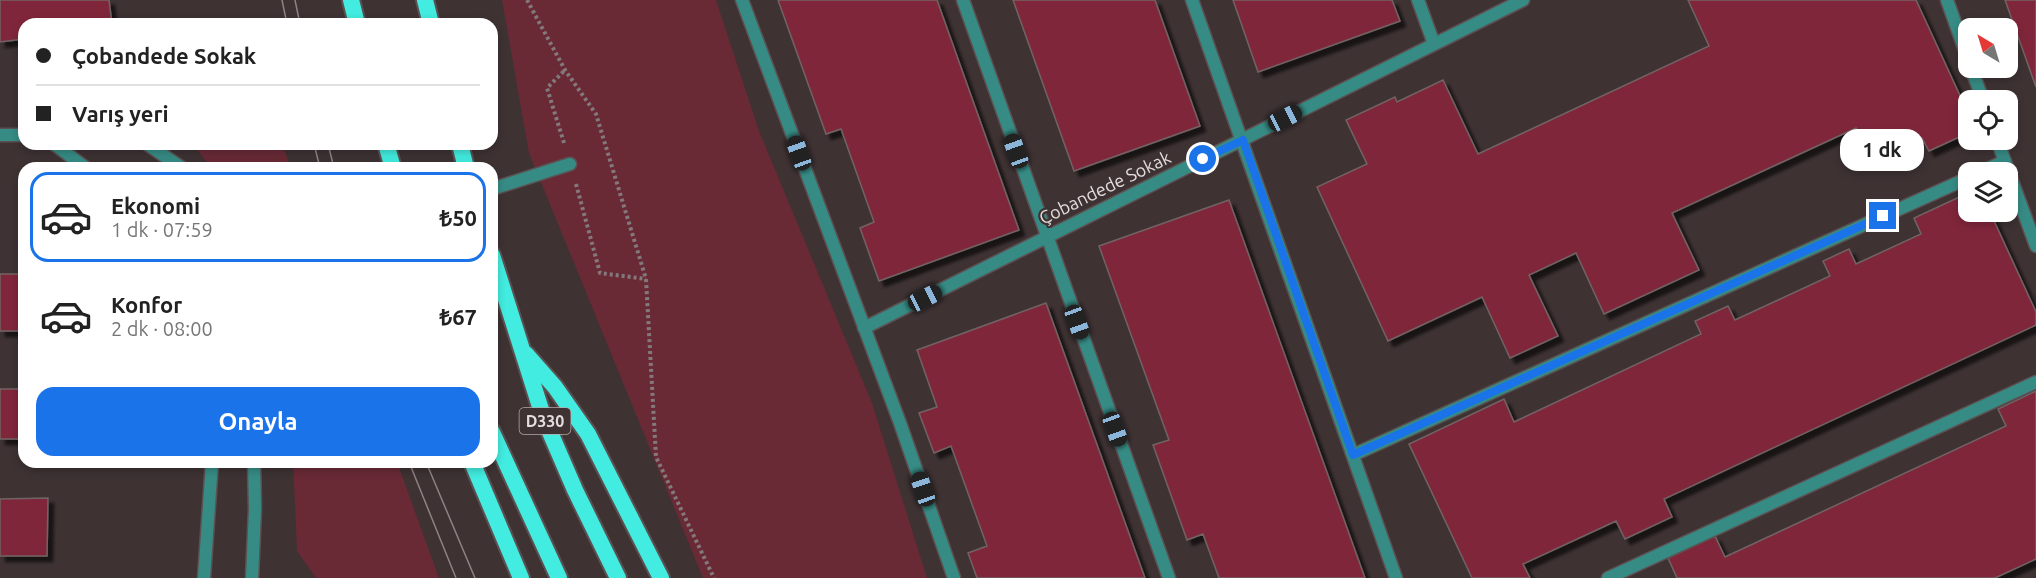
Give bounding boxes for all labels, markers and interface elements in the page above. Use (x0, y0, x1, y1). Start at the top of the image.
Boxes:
north arrow (1958, 18, 2018, 78)
map controls (1958, 18, 2018, 222)
text: Çobandede Sokak (72, 43, 256, 68)
button: locate (1958, 90, 2018, 150)
text: Varış yeri (72, 101, 169, 126)
car (1265, 102, 1305, 134)
callout: 1 dk (1841, 129, 1925, 171)
car (1001, 131, 1031, 171)
car (784, 133, 814, 173)
text: 1 dk (1862, 138, 1902, 161)
route start (1189, 145, 1216, 172)
street label: Çobandede Sokak (1035, 147, 1174, 228)
button: layers (1958, 162, 2018, 222)
icon: car (39, 190, 93, 244)
text: Ekonomi (111, 193, 200, 218)
route end (1869, 202, 1896, 229)
text: ₺50 (440, 205, 477, 230)
text: 1 dk · 07:59 (111, 218, 213, 241)
car (905, 282, 945, 314)
icon: car (39, 289, 93, 343)
text: Konfor (111, 292, 182, 317)
car (1062, 302, 1092, 342)
text: ₺67 (440, 304, 477, 329)
text: 2 dk · 08:00 (111, 317, 213, 340)
button: Onayla (36, 387, 480, 456)
road number: D330 (520, 408, 570, 434)
car (1100, 409, 1130, 449)
car (909, 469, 937, 509)

